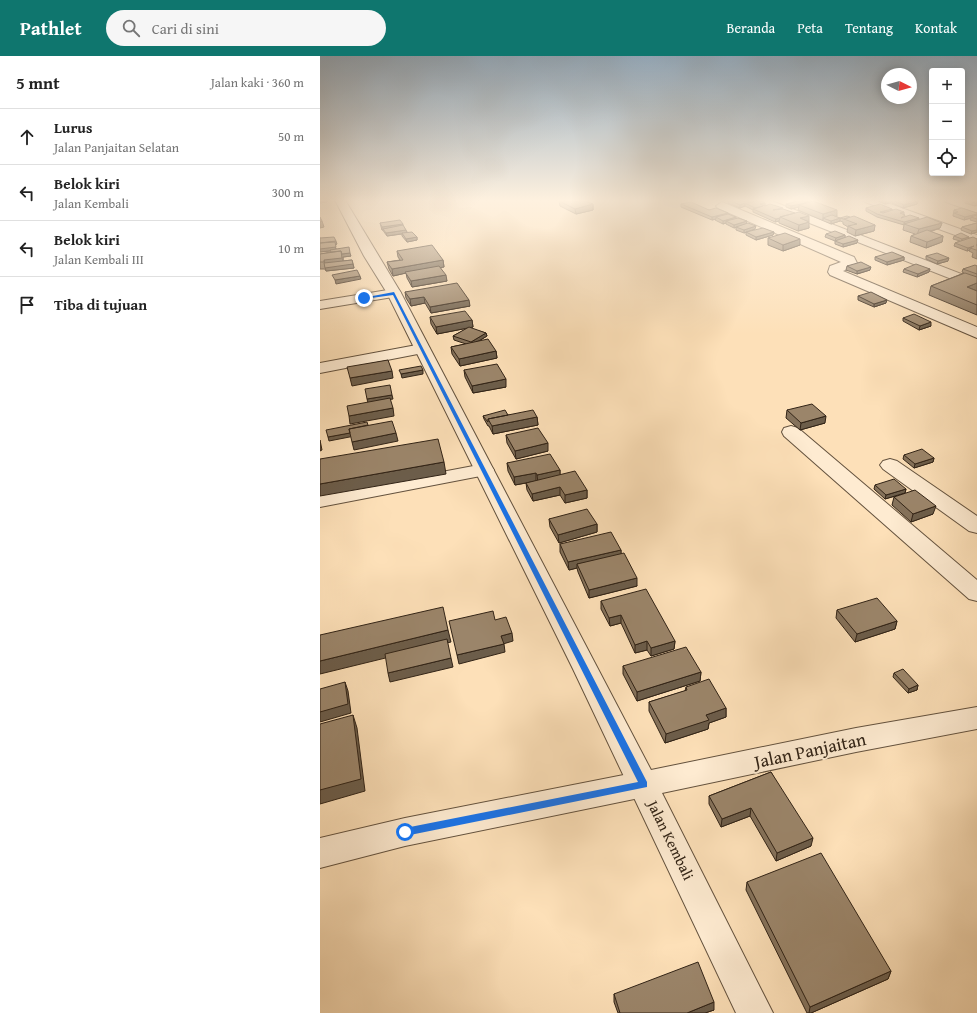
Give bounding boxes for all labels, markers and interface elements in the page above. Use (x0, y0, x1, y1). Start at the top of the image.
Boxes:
search box (106, 10, 386, 46)
text: Pathlet (20, 14, 82, 42)
icon: search (120, 17, 142, 39)
text: Cari di sini (152, 18, 219, 39)
text: Beranda (727, 18, 775, 38)
text: Peta (797, 18, 823, 38)
text: Tentang (845, 18, 893, 38)
text: Kontak (915, 18, 957, 38)
north arrow (881, 68, 917, 104)
map controls (929, 68, 965, 176)
button: + (929, 68, 965, 104)
text: 5 mnt (16, 70, 60, 95)
text: Jalan kaki · 360 m (211, 73, 304, 92)
button: − (929, 104, 965, 140)
text: Lurus (54, 117, 92, 138)
icon: ahead (16, 126, 38, 148)
text: 50 m (278, 127, 304, 146)
text: Jalan Panjaitan Selatan (54, 138, 179, 157)
button: locate (929, 140, 965, 176)
text: Belok kiri (54, 173, 120, 194)
icon: left (16, 182, 38, 204)
text: 300 m (272, 183, 304, 202)
text: Jalan Kembali (54, 194, 129, 213)
text: Belok kiri (54, 229, 120, 250)
icon: left (16, 238, 38, 260)
text: 10 m (278, 239, 304, 258)
text: Jalan Kembali III (54, 250, 144, 269)
route end (355, 289, 373, 307)
icon: arrive (16, 294, 38, 316)
text: Tiba di tujuan (54, 294, 147, 315)
street label: Jalan Panjaitan (750, 725, 868, 775)
street label: Jalan Kembali (642, 795, 699, 883)
route start (396, 823, 414, 841)

